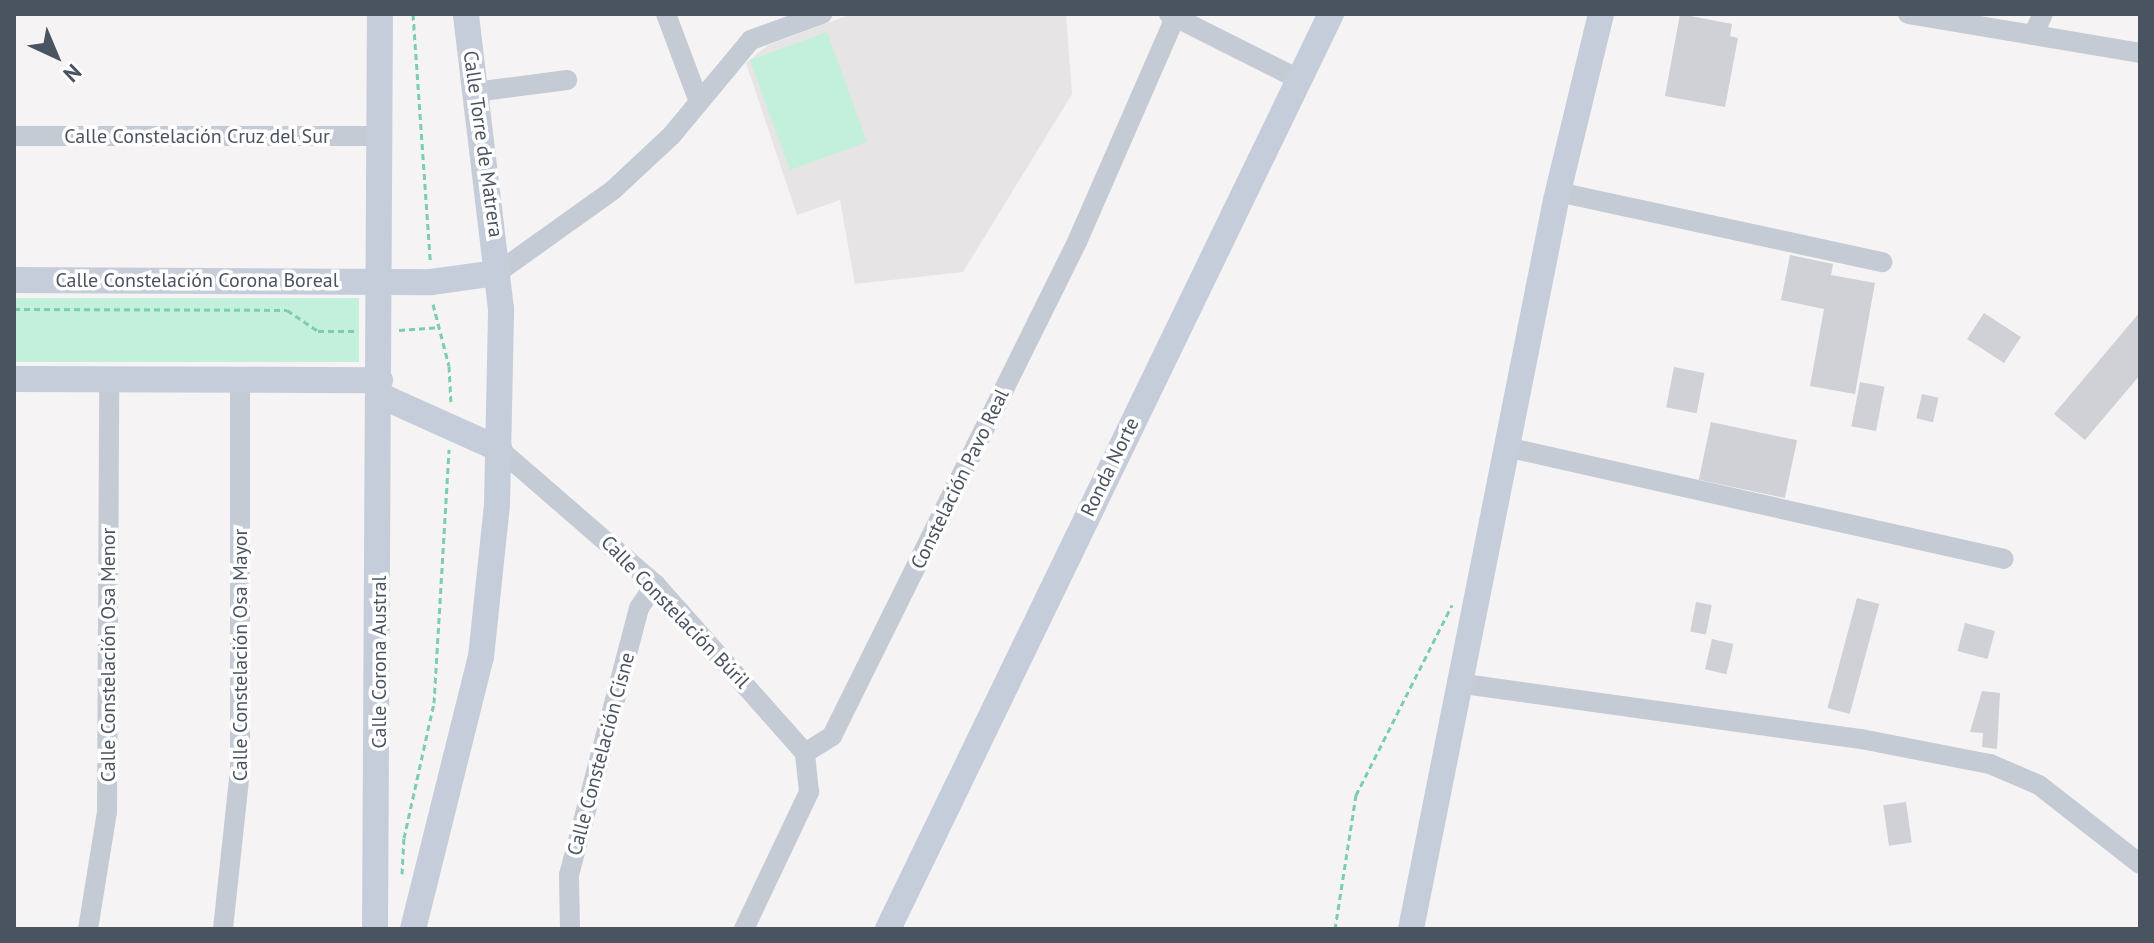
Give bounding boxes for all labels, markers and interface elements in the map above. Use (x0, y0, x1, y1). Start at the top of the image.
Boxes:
north arrow (16, 16, 96, 96)
street label: Calle Torre de Matrera (458, 49, 508, 239)
text: N (58, 58, 88, 88)
street label: Calle Constelación Cruz del Sur (64, 124, 330, 148)
street label: Calle Constelación Corona Boreal (55, 268, 339, 292)
street label: Constelación Pavo Real (906, 385, 1014, 573)
street label: Ronda Norte (1076, 414, 1144, 520)
street label: Calle Constelación Osa Menor (96, 528, 120, 782)
street label: Calle Constelación Osa Mayor (228, 529, 252, 781)
street label: Calle Constelación Búril (596, 531, 754, 693)
street label: Calle Corona Austral (367, 575, 391, 749)
street label: Calle Constelación Cisne (562, 650, 640, 858)

